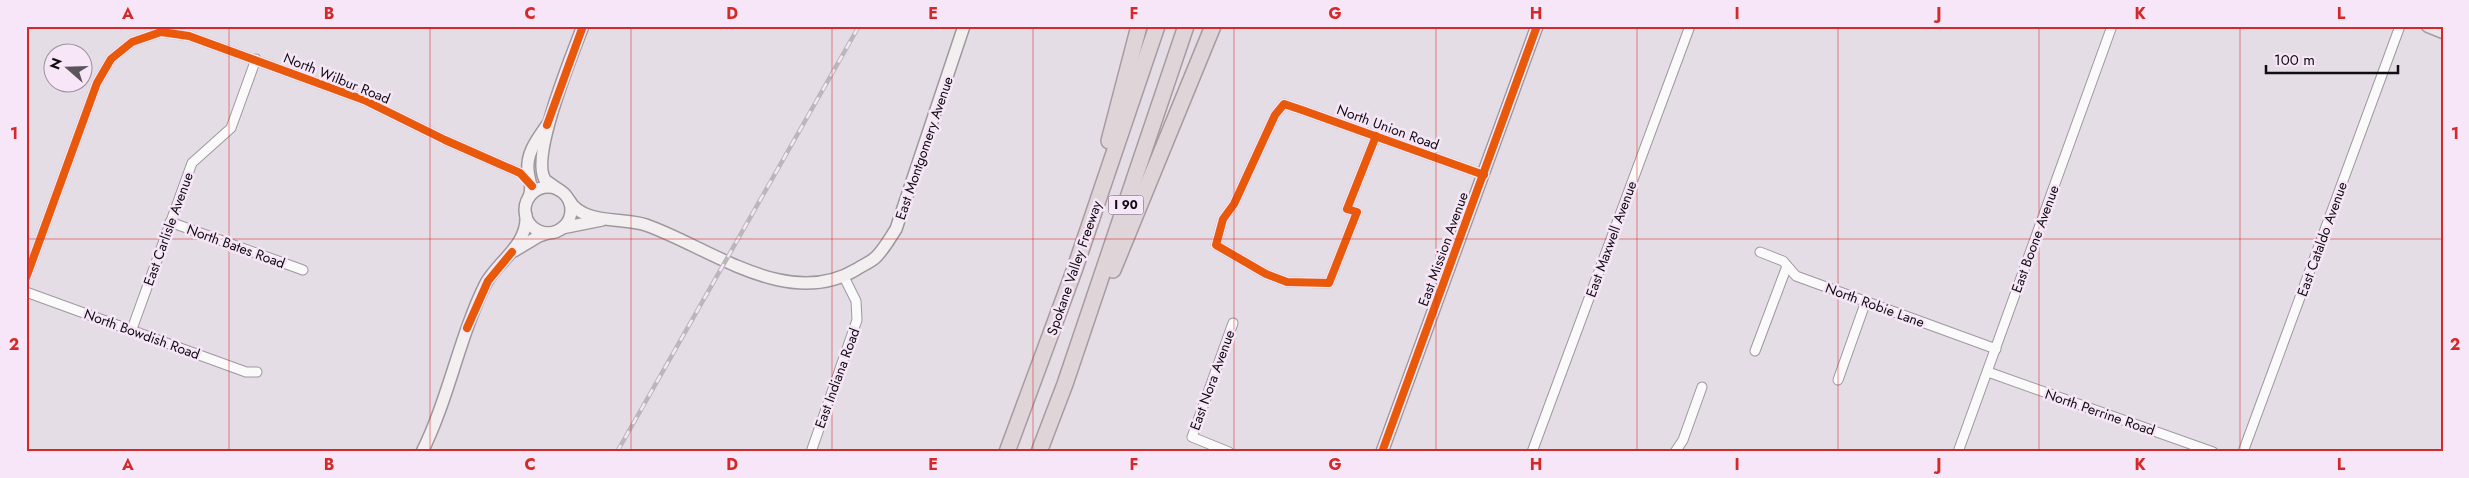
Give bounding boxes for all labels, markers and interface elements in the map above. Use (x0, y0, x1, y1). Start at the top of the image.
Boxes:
text: A (121, 2, 134, 25)
text: B (324, 2, 334, 25)
text: C (524, 2, 536, 25)
text: D (726, 2, 738, 25)
text: E (928, 2, 938, 25)
text: F (1130, 2, 1138, 25)
text: G (1328, 2, 1342, 25)
text: H (1530, 2, 1542, 25)
text: I (1734, 2, 1740, 25)
text: J (1933, 2, 1942, 25)
text: K (2134, 2, 2146, 25)
text: L (2337, 2, 2346, 25)
north arrow (42, 42, 92, 92)
scale bar (2266, 42, 2399, 74)
street label: North Wilbur Road (281, 47, 393, 109)
text: 100 m (2274, 49, 2315, 71)
text: N (44, 55, 67, 72)
street label: East Montgomery Avenue (890, 74, 958, 222)
street label: North Union Road (1334, 99, 1442, 155)
text: 1 (10, 122, 18, 145)
text: 1 (2451, 122, 2459, 145)
street label: East Carlisle Avenue (138, 169, 198, 289)
street label: East Maxwell Avenue (1581, 178, 1641, 300)
street label: East Cataldo Avenue (2292, 179, 2352, 299)
street label: East Boone Avenue (2006, 182, 2064, 296)
street label: East Mission Avenue (1413, 189, 1473, 309)
road number: I 90 (1108, 196, 1144, 214)
street label: Spokane Valley Freeway (1042, 197, 1107, 338)
street label: North Bates Road (184, 219, 288, 273)
street label: North Robie Lane (1823, 278, 1927, 332)
street label: North Bowdish Road (81, 304, 203, 364)
street label: East Indiana Road (810, 325, 864, 431)
street label: East Nora Avenue (1185, 327, 1239, 433)
text: 2 (9, 333, 19, 356)
text: 2 (2450, 333, 2460, 356)
street label: North Perrine Road (2042, 384, 2158, 440)
text: A (121, 453, 134, 476)
text: B (324, 453, 334, 476)
text: C (524, 453, 536, 476)
text: D (726, 453, 738, 476)
text: E (928, 453, 938, 476)
text: F (1130, 453, 1138, 476)
text: G (1328, 453, 1342, 476)
text: H (1530, 453, 1542, 476)
text: I (1734, 453, 1740, 476)
text: J (1933, 453, 1942, 476)
text: K (2134, 453, 2146, 476)
text: L (2337, 453, 2346, 476)

